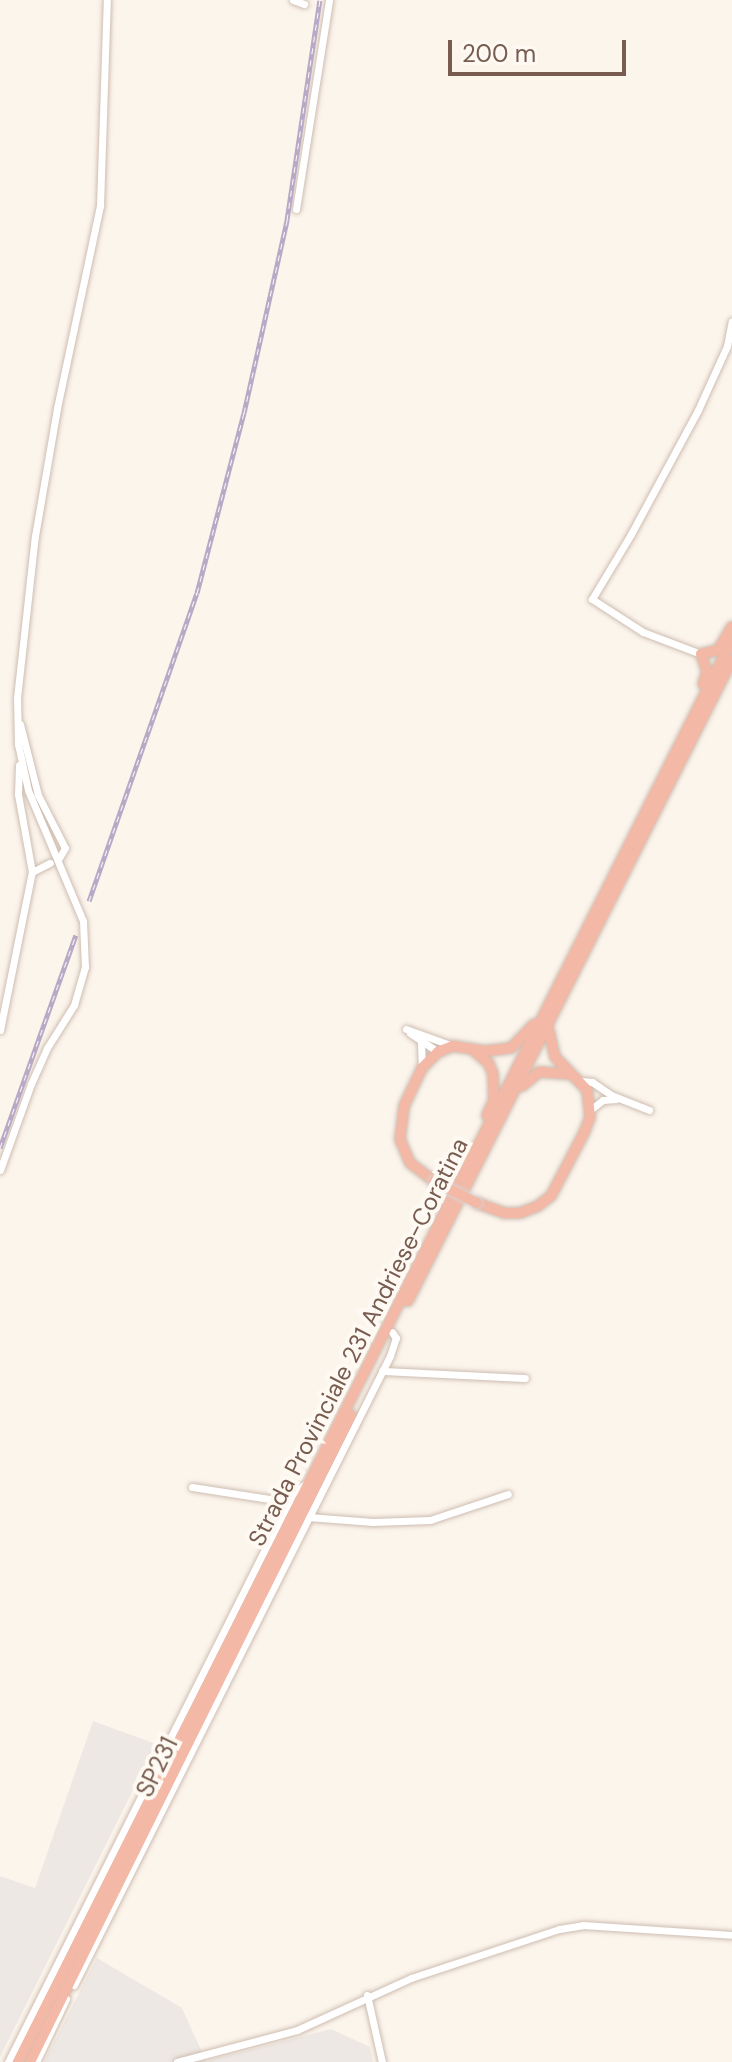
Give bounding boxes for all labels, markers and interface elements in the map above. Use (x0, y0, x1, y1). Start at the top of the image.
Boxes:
scale bar (452, 24, 630, 74)
text: 200 m (462, 38, 536, 69)
street label: Strada Provinciale 231 Andriese-Coratina (242, 1133, 474, 1551)
street label: SP231 (130, 1732, 184, 1802)

